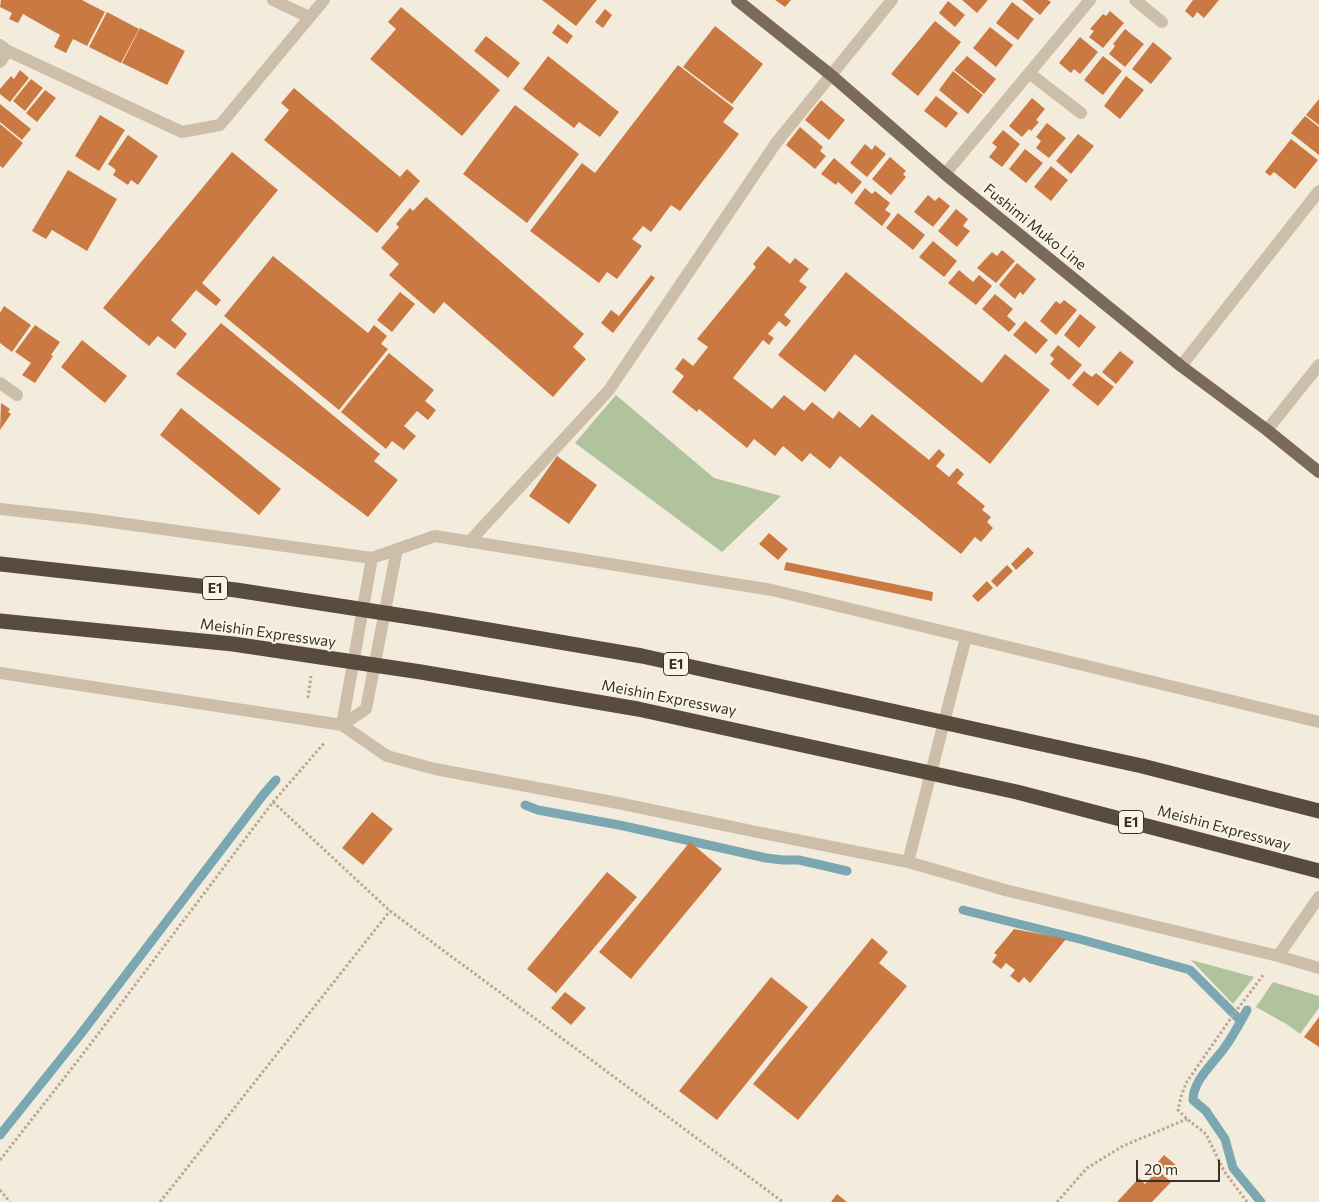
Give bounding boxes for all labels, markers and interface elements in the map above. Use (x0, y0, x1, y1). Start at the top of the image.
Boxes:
street label: Fushimi Muko Line (980, 180, 1090, 274)
road number: E1 (202, 576, 228, 600)
street label: Meishin Expressway (199, 615, 337, 651)
road number: E1 (664, 652, 688, 676)
street label: Meishin Expressway (600, 676, 738, 720)
street label: Meishin Expressway (1156, 802, 1292, 854)
road number: E1 (1118, 810, 1144, 834)
scale bar (1139, 1150, 1223, 1182)
text: 20 m (1144, 1160, 1178, 1178)

